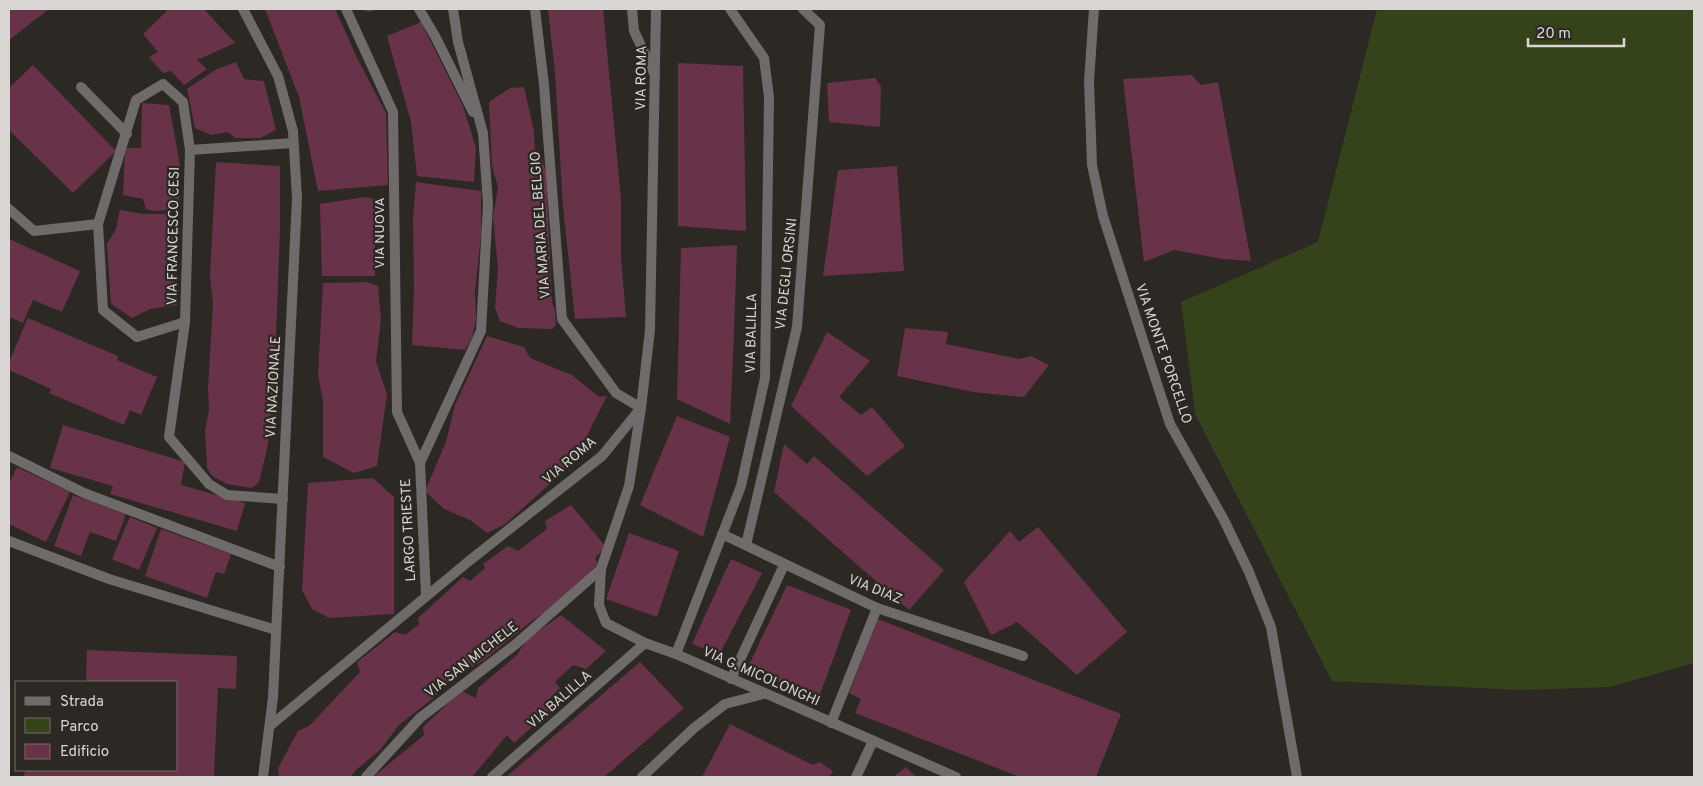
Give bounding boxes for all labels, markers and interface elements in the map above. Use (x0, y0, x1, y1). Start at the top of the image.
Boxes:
scale bar (1528, 15, 1624, 47)
text: 20 m (1536, 25, 1571, 44)
street label: VIA ROMA (633, 45, 651, 111)
street label: VIA MARIA DEL BELGIO (527, 151, 555, 299)
street label: VIA FRANCESCO CESI (164, 167, 184, 305)
street label: VIA NUOVA (372, 197, 389, 269)
street label: VIA DEGLI ORSINI (773, 217, 801, 331)
street label: VIA MONTE PORCELLO (1131, 282, 1195, 426)
street label: VIA BALILLA (743, 293, 761, 373)
street label: VIA NAZIONALE (263, 335, 285, 439)
street label: VIA ROMA (540, 434, 600, 488)
street label: LARGO TRIESTE (398, 478, 420, 582)
street label: VIA DIAZ (845, 571, 905, 609)
street label: VIA SAN MICHELE (422, 618, 522, 702)
street label: VIA G. MICOLONGHI (700, 644, 822, 710)
street label: VIA BALILLA (524, 667, 596, 733)
legend (15, 681, 178, 771)
text: Strada (60, 693, 104, 712)
text: Parco (60, 718, 99, 737)
text: Edificio (60, 743, 109, 762)

